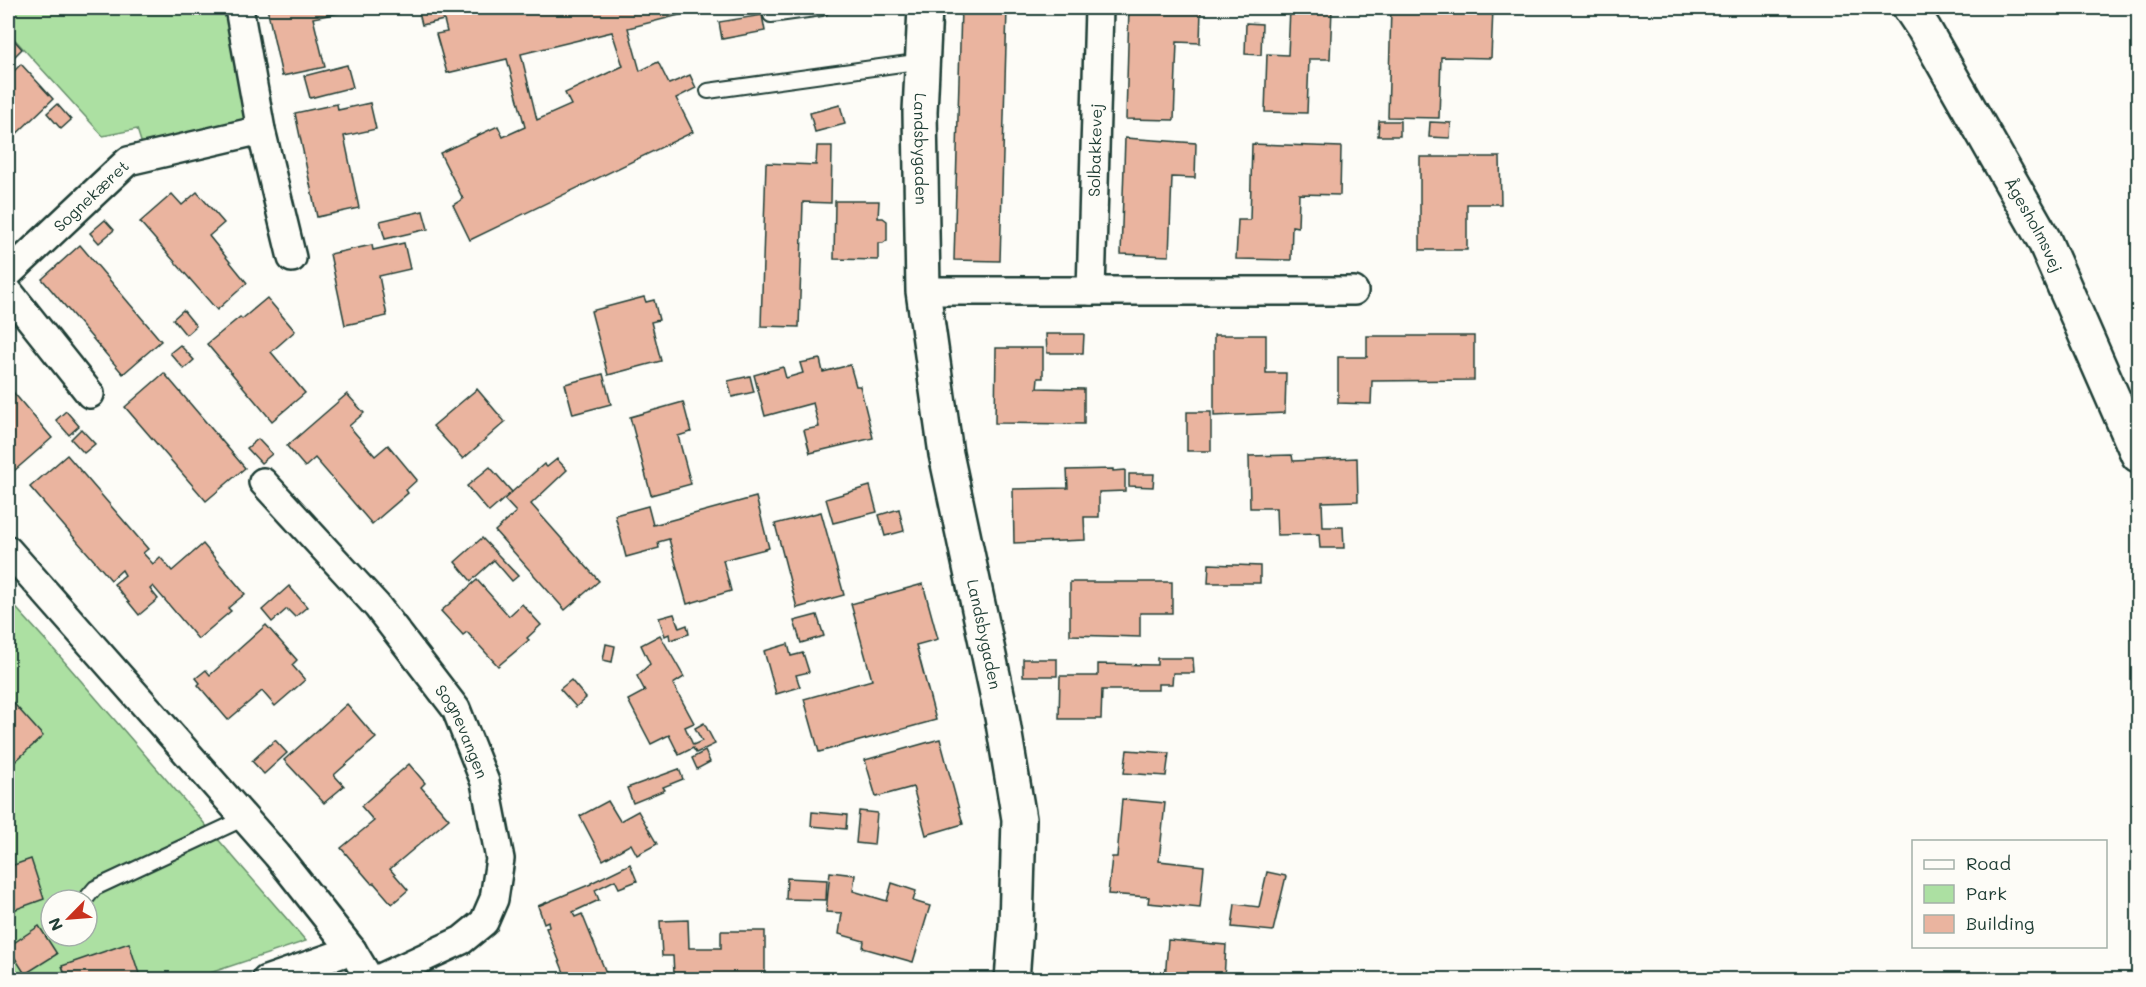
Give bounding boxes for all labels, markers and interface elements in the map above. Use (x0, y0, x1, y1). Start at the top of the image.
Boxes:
street label: Landsbygaden (910, 92, 933, 205)
street label: Solbakkevej (1083, 103, 1106, 197)
street label: Sognekæret (49, 155, 133, 236)
street label: Ågesholmsvej (2000, 173, 2068, 276)
street label: Landsbygaden (963, 577, 1007, 691)
street label: Sognevangen (431, 680, 493, 781)
legend (1912, 840, 2107, 948)
text: Road (1966, 851, 2011, 875)
text: Park (1966, 881, 2007, 905)
north arrow (39, 888, 99, 948)
text: Building (1966, 911, 2034, 935)
text: N (43, 915, 67, 934)

